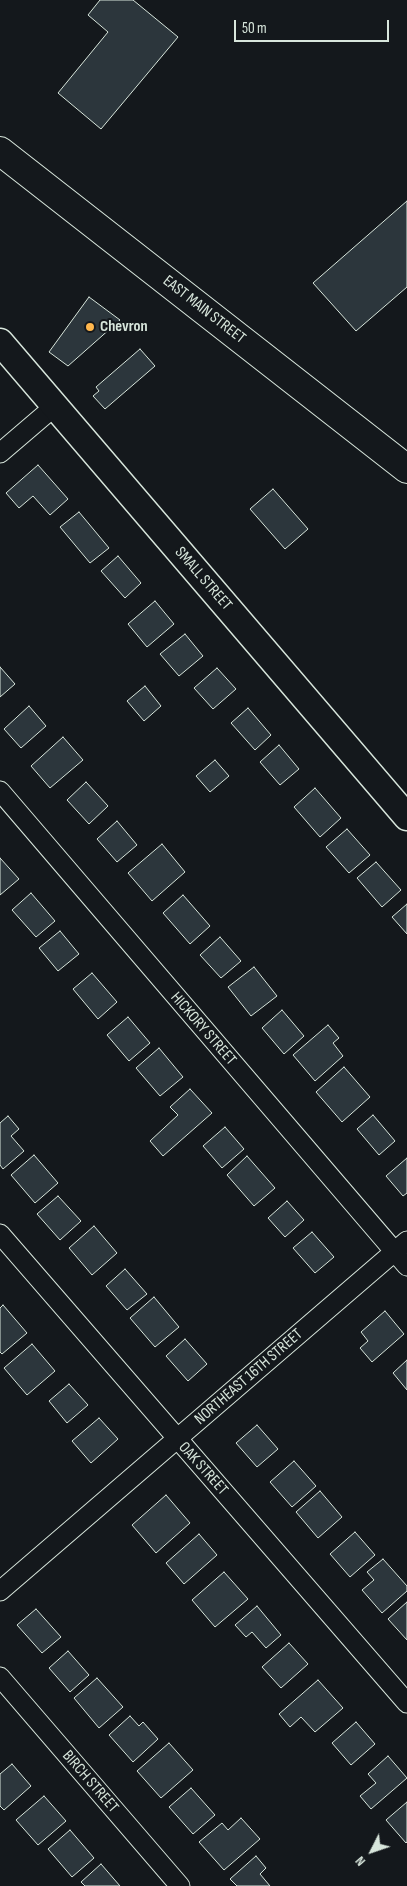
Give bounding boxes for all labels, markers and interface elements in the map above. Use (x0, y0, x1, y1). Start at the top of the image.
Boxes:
scale bar (237, 10, 392, 42)
text: 50 m (242, 19, 267, 38)
street label: EAST MAIN STREET (159, 272, 249, 348)
place label: Chevron (100, 317, 148, 337)
marker: Chevron (84, 321, 96, 333)
street label: SMALL STREET (170, 543, 236, 615)
street label: HICKORY STREET (166, 988, 240, 1070)
street label: NORTHEAST 16TH STREET (191, 1325, 307, 1429)
street label: OAK STREET (174, 1439, 232, 1499)
street label: BIRCH STREET (58, 1747, 122, 1817)
north arrow (347, 1826, 397, 1876)
text: N (351, 1853, 369, 1870)

